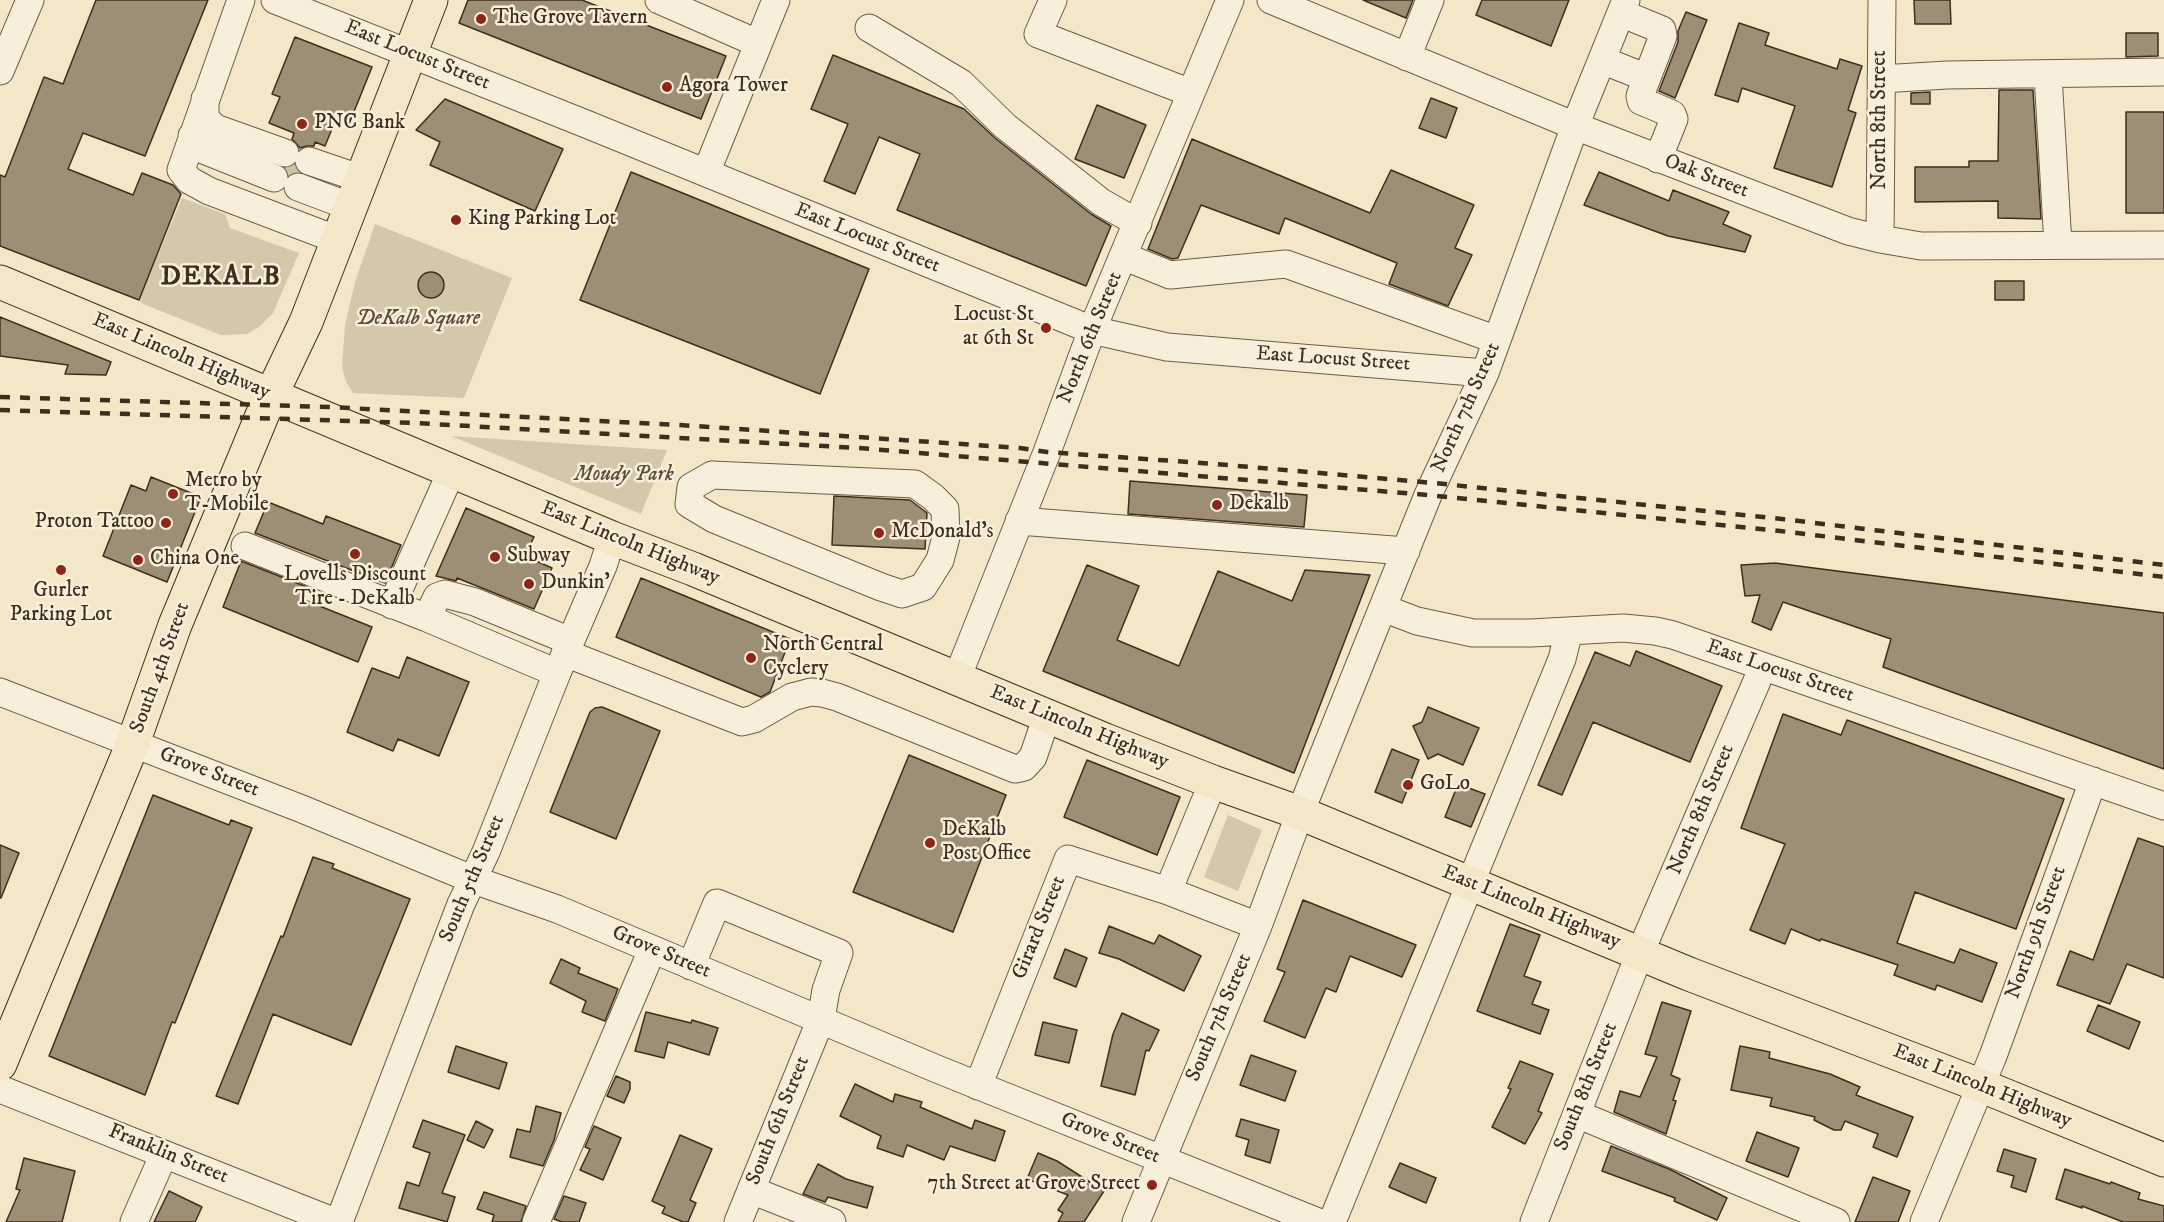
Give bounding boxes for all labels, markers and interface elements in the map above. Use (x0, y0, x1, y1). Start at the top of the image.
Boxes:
place label: The Grove Tavern (493, 6, 648, 32)
marker: The Grove Tavern (474, 12, 488, 26)
street label: East Locust Street (341, 15, 493, 97)
street label: North 8th Street (1868, 50, 1894, 190)
place label: Agora Tower (679, 74, 788, 100)
marker: Agora Tower (660, 80, 674, 94)
place label: PNC Bank (314, 111, 405, 137)
marker: PNC Bank (295, 117, 309, 131)
street label: Oak Street (1660, 149, 1752, 205)
street label: East Locust Street (791, 198, 943, 280)
place label: King Parking Lot (468, 207, 616, 233)
marker: King Parking Lot (449, 213, 463, 227)
district label: DEKALB (161, 262, 281, 294)
street label: North 6th Street (1053, 268, 1129, 408)
place label: Locust St at 6th St (953, 303, 1034, 353)
park label: DeKalb Square (356, 307, 480, 333)
street label: East Lincoln Highway (88, 308, 274, 406)
marker: Locust St at 6th St (1039, 321, 1053, 335)
street label: North 7th Street (1427, 339, 1507, 477)
street label: East Locust Street (1255, 342, 1411, 378)
park label: Moudy Park (574, 463, 674, 489)
place label: Metro by T-Mobile (185, 469, 269, 519)
marker: Metro by T-Mobile (166, 487, 180, 501)
place label: Dekalb (1229, 492, 1289, 518)
street label: East Lincoln Highway (537, 497, 723, 591)
marker: Dekalb (1210, 498, 1224, 512)
place label: Proton Tattoo (35, 510, 154, 536)
marker: Proton Tattoo (159, 516, 173, 530)
place label: McDonald's (891, 520, 994, 546)
marker: McDonald's (872, 526, 886, 540)
place label: Subway (507, 544, 570, 570)
place label: China One (150, 547, 239, 573)
marker: Lovells Discount Tire - DeKalb (348, 547, 362, 561)
marker: Subway (488, 550, 502, 564)
marker: China One (131, 553, 145, 567)
marker: Gurler Parking Lot (54, 563, 68, 577)
place label: Lovells Discount Tire - DeKalb (284, 563, 426, 613)
place label: Dunkin' (541, 571, 610, 597)
marker: Dunkin' (522, 577, 536, 591)
place label: Gurler Parking Lot (10, 579, 112, 629)
street label: South 4th Street (126, 599, 196, 737)
place label: North Central Cyclery (763, 633, 883, 683)
street label: East Locust Street (1703, 635, 1857, 709)
marker: North Central Cyclery (744, 651, 758, 665)
street label: East Lincoln Highway (986, 681, 1172, 775)
street label: North 8th Street (1663, 741, 1741, 879)
street label: Grove Street (156, 742, 262, 804)
place label: GoLo (1420, 772, 1470, 798)
marker: GoLo (1401, 778, 1415, 792)
street label: South 5th Street (435, 812, 511, 946)
place label: DeKalb Post Office (942, 818, 1031, 868)
marker: DeKalb Post Office (923, 836, 937, 850)
street label: East Lincoln Highway (1438, 861, 1624, 955)
street label: North 9th Street (2001, 863, 2073, 1003)
street label: Girard Street (1008, 873, 1072, 983)
street label: Grove Street (608, 921, 714, 985)
street label: South 7th Street (1182, 950, 1258, 1086)
street label: South 8th Street (1550, 1019, 1624, 1155)
street label: East Lincoln Highway (1889, 1040, 2075, 1134)
street label: South 6th Street (742, 1053, 816, 1189)
street label: Grove Street (1057, 1108, 1163, 1170)
street label: Franklin Street (104, 1120, 232, 1190)
place label: 7th Street at Grove Street (928, 1172, 1140, 1198)
marker: 7th Street at Grove Street (1145, 1178, 1159, 1192)

